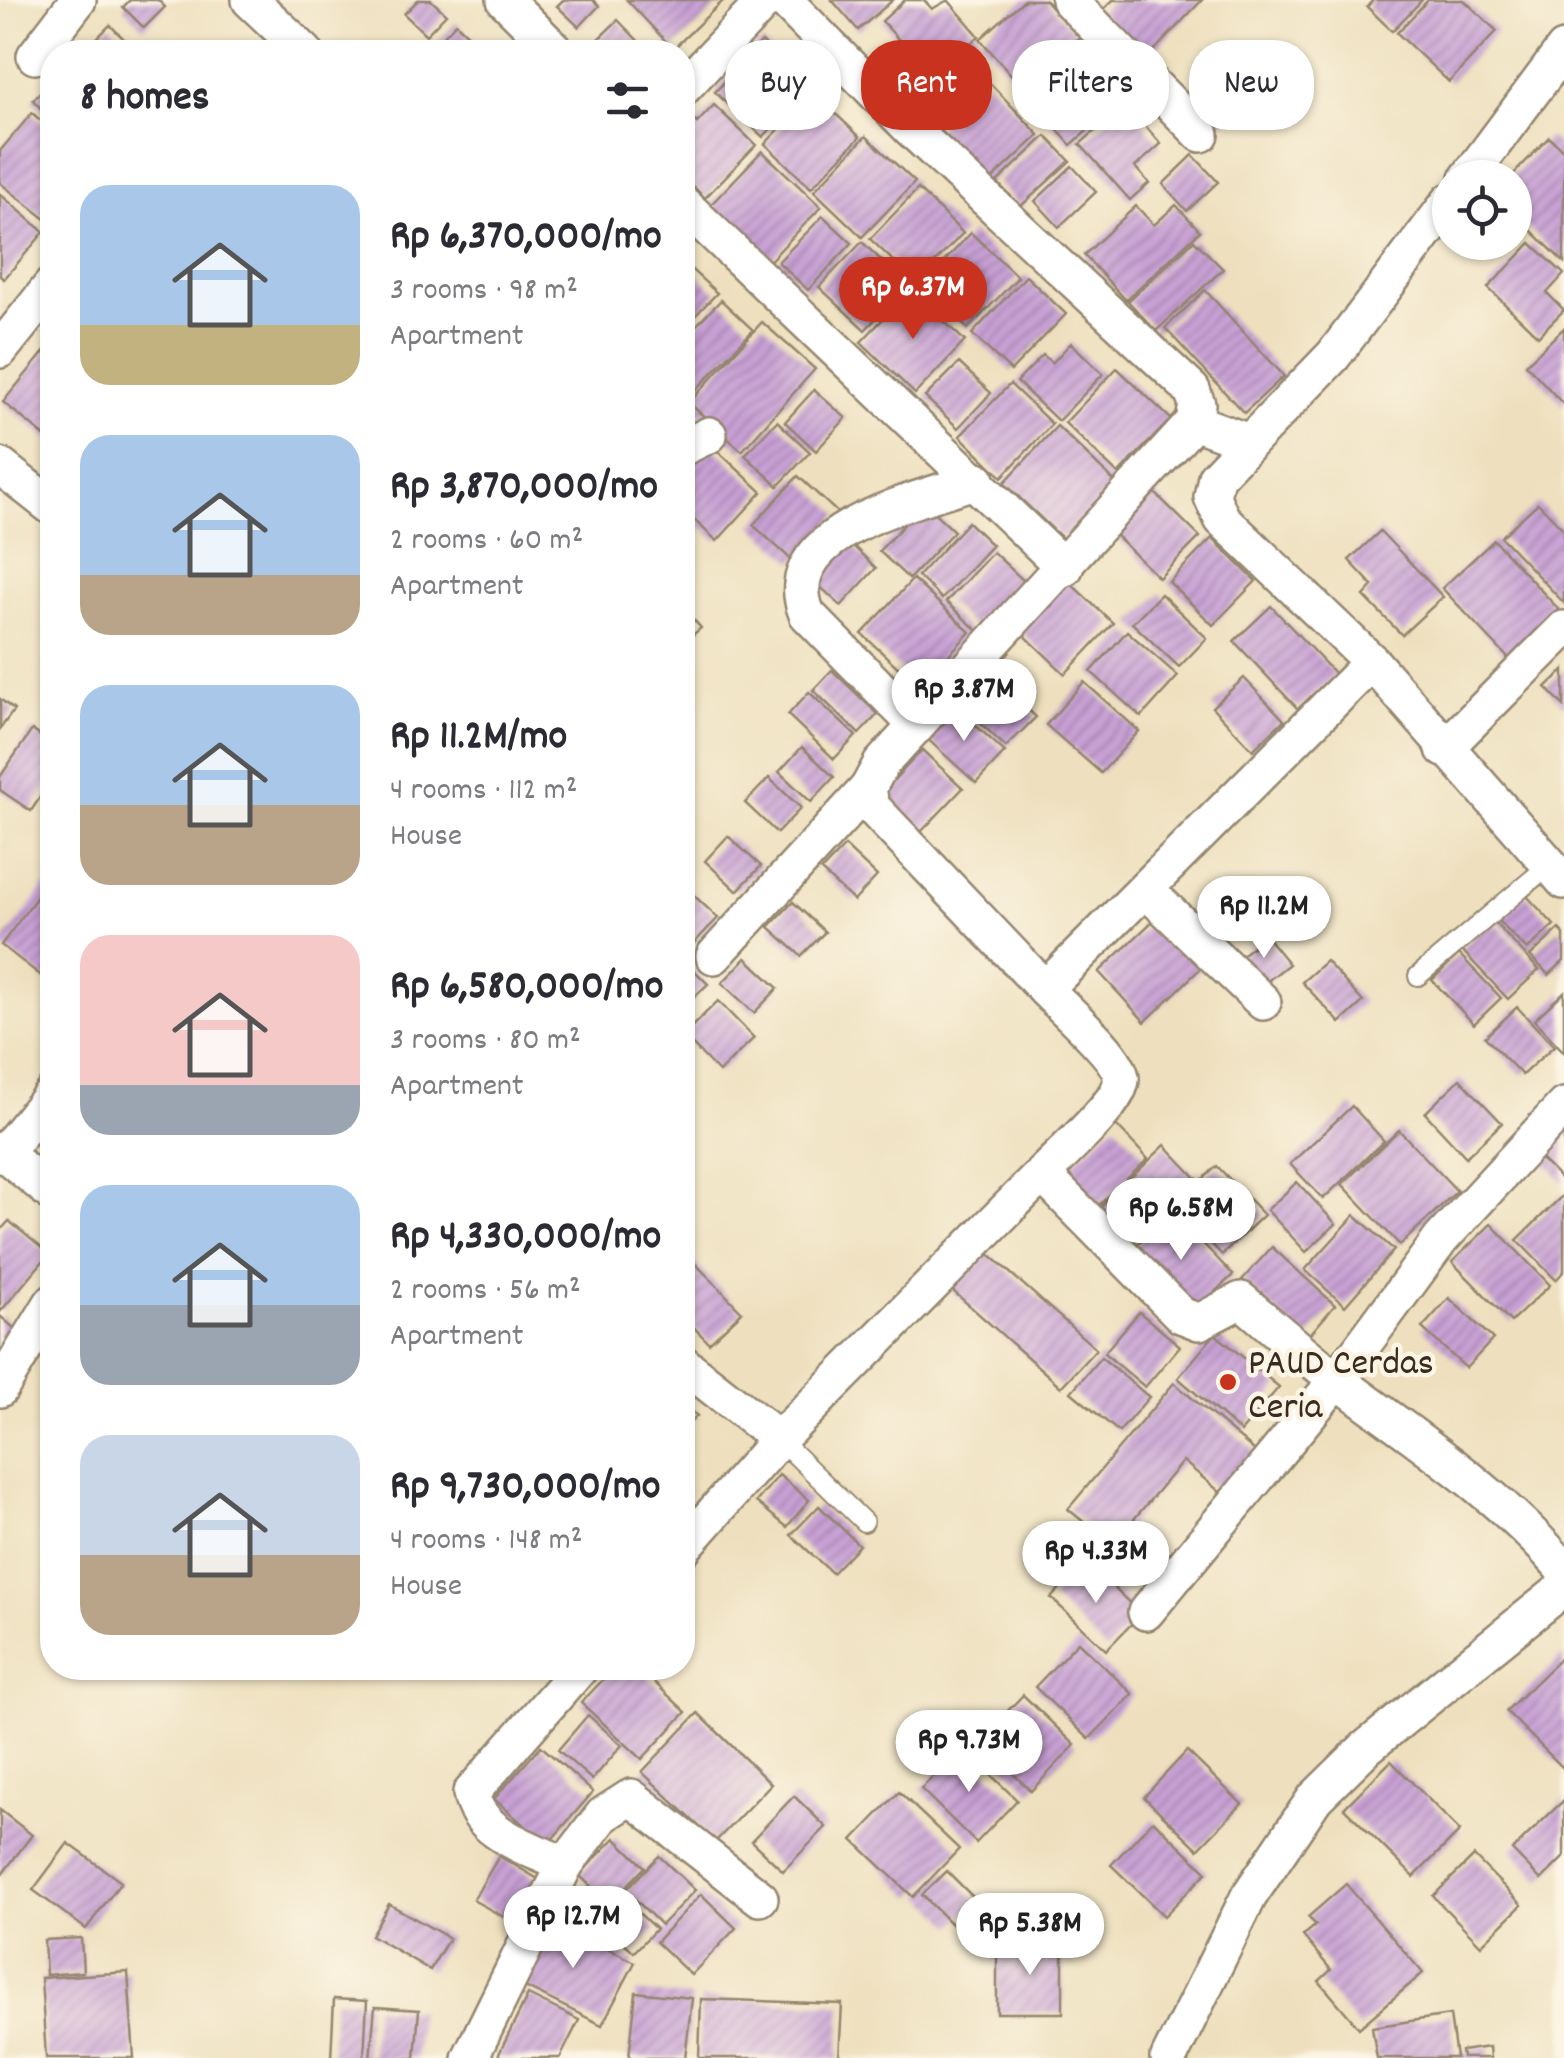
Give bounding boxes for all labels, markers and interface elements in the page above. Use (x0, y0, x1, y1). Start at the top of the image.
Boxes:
chip: Buy (725, 40, 841, 130)
chip: Rent (861, 40, 992, 130)
chip: Filters (1012, 40, 1169, 130)
chip: New (1189, 40, 1314, 130)
text: 8 homes (80, 70, 209, 130)
icon: filters (600, 73, 655, 128)
map controls (1432, 160, 1532, 260)
button: locate (1432, 160, 1532, 260)
text: Rp 6,370,000/mo (390, 209, 662, 269)
icon: home (160, 225, 280, 345)
pin: Rp 6.37M (810, 257, 1016, 342)
text: Rp 6.37M (861, 266, 965, 312)
text: 3 rooms · 98 m² (390, 269, 578, 315)
text: Apartment (390, 315, 524, 361)
text: Rp 3,870,000/mo (390, 459, 658, 519)
icon: home (160, 475, 280, 595)
text: 2 rooms · 60 m² (390, 519, 583, 565)
text: Apartment (390, 565, 524, 611)
pin: Rp 3.87M (861, 659, 1067, 744)
text: Rp 3.87M (913, 668, 1015, 714)
text: Rp 11.2M/mo (390, 709, 567, 769)
icon: home (160, 725, 280, 845)
text: 4 rooms · 112 m² (390, 769, 577, 815)
text: House (390, 815, 462, 861)
pin: Rp 11.2M (1161, 876, 1367, 961)
text: Rp 11.2M (1219, 885, 1309, 931)
text: Rp 6,580,000/mo (390, 959, 663, 1019)
icon: home (160, 975, 280, 1095)
text: 3 rooms · 80 m² (390, 1019, 581, 1065)
text: Apartment (390, 1065, 524, 1111)
pin: Rp 6.58M (1078, 1178, 1284, 1263)
text: Rp 6.58M (1128, 1187, 1234, 1233)
text: Rp 4,330,000/mo (390, 1209, 661, 1269)
icon: home (160, 1225, 280, 1345)
text: 2 rooms · 56 m² (390, 1269, 581, 1315)
text: Apartment (390, 1315, 524, 1361)
place label: PAUD Cerdas Ceria (1248, 1338, 1434, 1437)
marker: PAUD Cerdas Ceria (1217, 1371, 1239, 1393)
text: Rp 9,730,000/mo (390, 1459, 660, 1519)
icon: home (160, 1475, 280, 1595)
text: 4 rooms · 148 m² (390, 1519, 582, 1565)
pin: Rp 4.33M (993, 1521, 1199, 1606)
text: Rp 4.33M (1044, 1530, 1148, 1576)
text: House (390, 1565, 462, 1611)
pin: Rp 9.73M (866, 1710, 1072, 1795)
text: Rp 9.73M (918, 1719, 1020, 1765)
pin: Rp 12.7M (470, 1886, 676, 1971)
pin: Rp 5.38M (927, 1893, 1133, 1978)
text: Rp 12.7M (526, 1895, 620, 1941)
text: Rp 5.38M (978, 1902, 1082, 1948)

